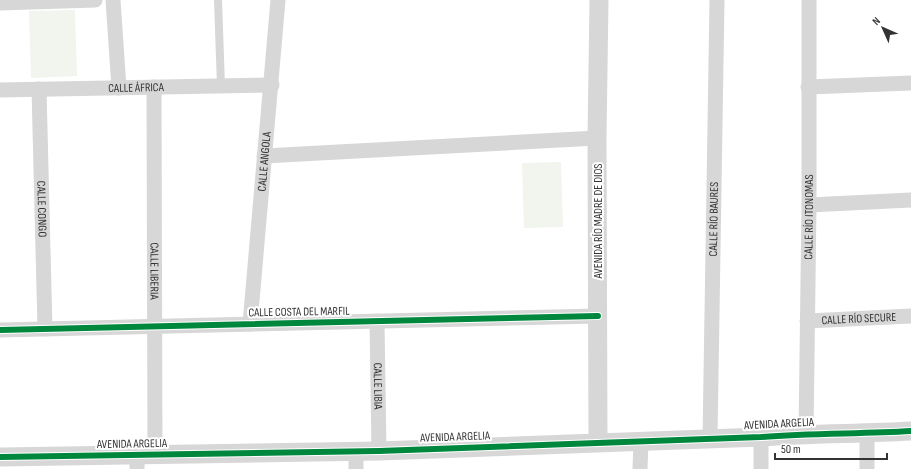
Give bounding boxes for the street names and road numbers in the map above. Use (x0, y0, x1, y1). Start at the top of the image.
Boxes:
street label: CALLE ÁFRICA (108, 79, 165, 96)
street label: CALLE ANGOLA (254, 130, 274, 192)
street label: AVENIDA RÍO MADRE DE DIOS (591, 164, 606, 279)
street label: CALLE RÍO ITONOMAS (801, 174, 817, 260)
street label: CALLE CONGO (34, 181, 50, 237)
street label: CALLE RÍO BAURES (705, 182, 722, 256)
street label: CALLE LIBERIA (147, 242, 162, 300)
street label: CALLE COSTA DEL MARFIL (248, 304, 350, 320)
street label: CALLE RÍO SECURE (821, 309, 897, 328)
street label: CALLE LIBIA (370, 363, 386, 410)
street label: AVENIDA ARGELIA (743, 415, 815, 433)
street label: AVENIDA ARGELIA (419, 428, 491, 446)
street label: AVENIDA ARGELIA (96, 436, 168, 452)

